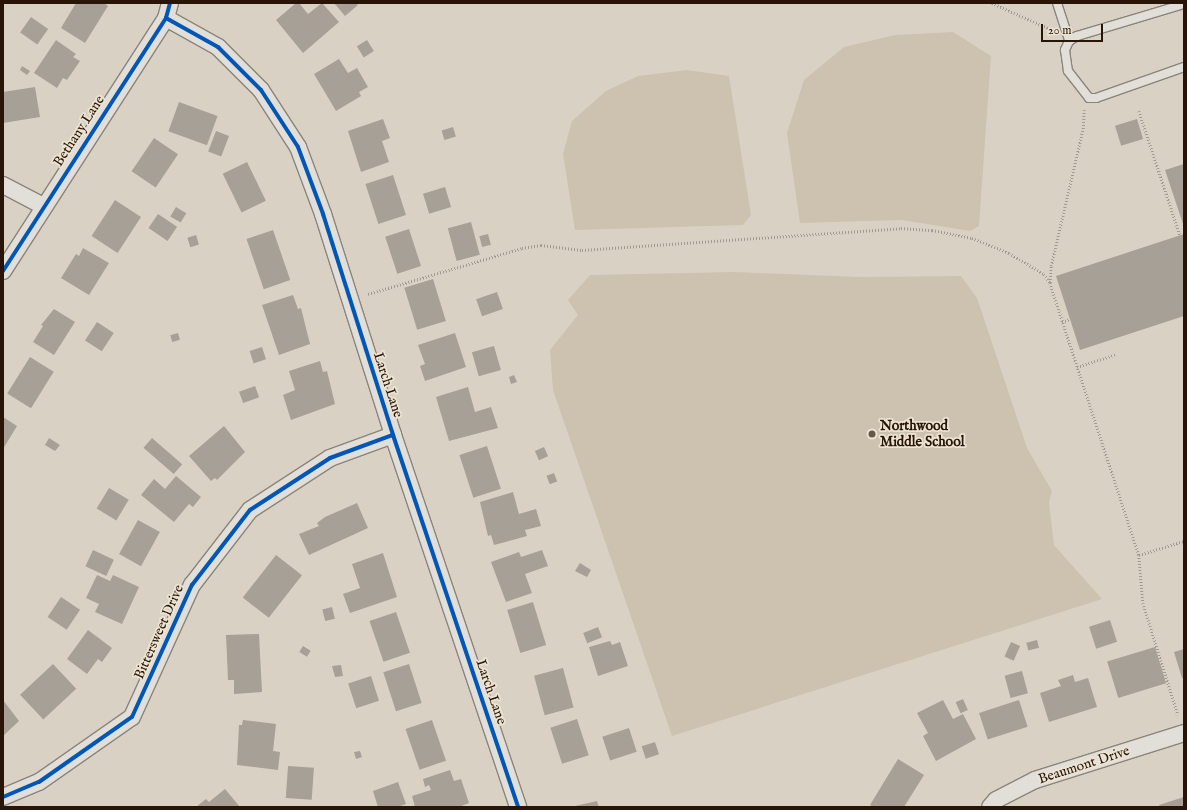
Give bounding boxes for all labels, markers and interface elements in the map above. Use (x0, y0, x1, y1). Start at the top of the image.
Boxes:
scale bar (1043, 16, 1105, 42)
text: 20 m (1048, 23, 1071, 38)
street label: Bethany Lane (50, 92, 108, 170)
street label: Larch Lane (370, 350, 406, 420)
place label: Northwood Middle School (880, 418, 964, 450)
marker: Northwood Middle School (867, 429, 877, 439)
street label: Bittersweet Drive (131, 582, 187, 682)
street label: Larch Lane (472, 657, 510, 727)
street label: Beaumont Drive (1036, 742, 1132, 788)

